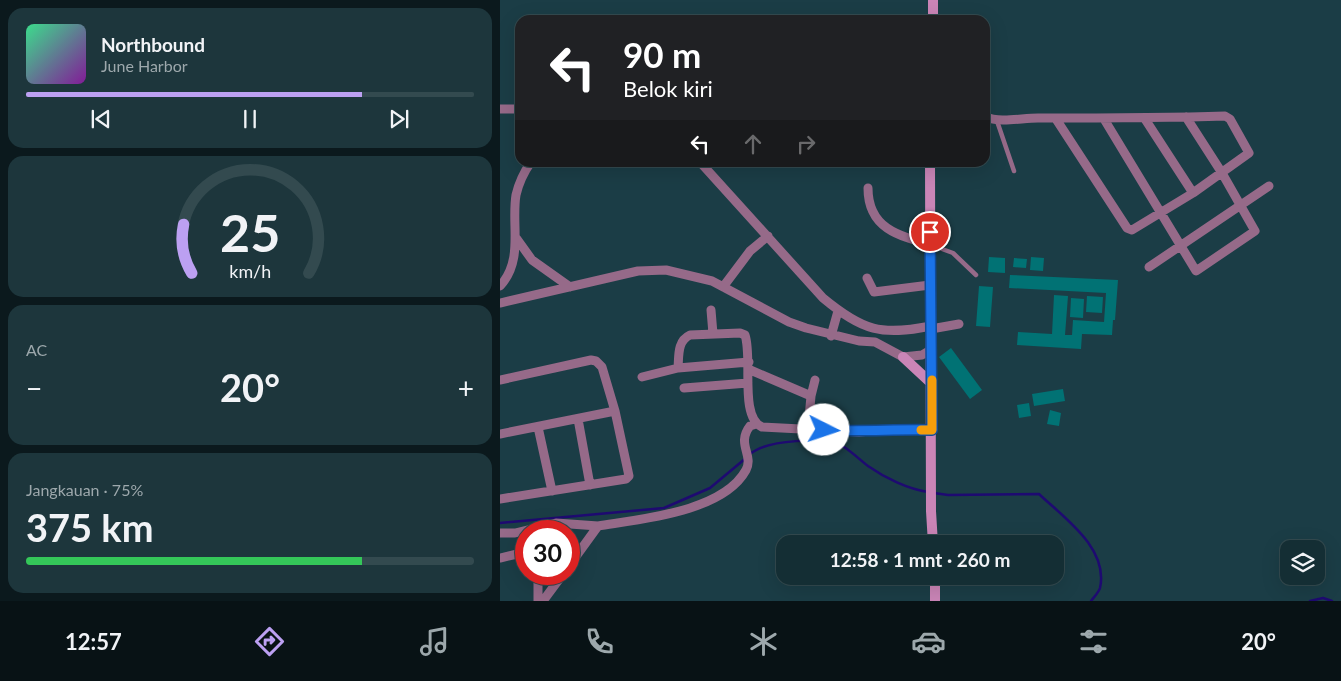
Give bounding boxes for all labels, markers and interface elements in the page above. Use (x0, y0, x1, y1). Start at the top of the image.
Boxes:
text: Northbound (101, 33, 205, 56)
text: 90 m (623, 33, 701, 75)
icon: left (540, 35, 605, 100)
text: June Harbor (101, 56, 188, 75)
text: Belok kiri (623, 75, 713, 102)
icon: previous (87, 105, 115, 133)
icon: pause (236, 105, 264, 133)
icon: next (385, 105, 413, 133)
icon: left (686, 130, 714, 158)
icon: ahead (739, 130, 767, 158)
icon: right (792, 130, 820, 158)
text: 25 (220, 201, 280, 263)
pin (909, 211, 951, 253)
icon: arrive (916, 218, 944, 246)
text: km/h (229, 260, 271, 282)
text: AC (26, 340, 47, 359)
text: 20° (220, 364, 280, 410)
text: − (26, 371, 42, 405)
text: + (458, 371, 474, 405)
position arrow (797, 403, 849, 455)
text: Jangkauan · 75% (26, 480, 143, 499)
text: 375 km (26, 504, 154, 550)
speed limit sign: 30 (515, 520, 580, 585)
map controls (1280, 540, 1325, 585)
button: layers (1280, 540, 1325, 585)
text: 12:58 · 1 mnt · 260 m (830, 548, 1010, 571)
icon: directions (252, 624, 287, 659)
icon: music (417, 624, 452, 659)
icon: phone (582, 624, 617, 659)
icon: climate (746, 624, 781, 659)
icon: car (911, 624, 946, 659)
icon: filters (1076, 624, 1111, 659)
text: 12:57 (65, 628, 122, 655)
text: 20° (1241, 628, 1276, 655)

